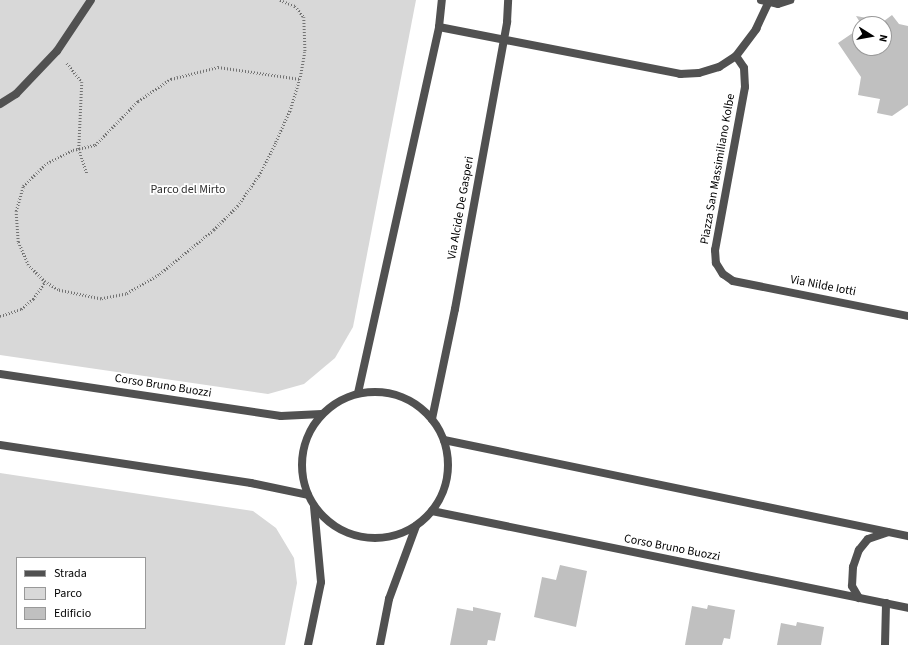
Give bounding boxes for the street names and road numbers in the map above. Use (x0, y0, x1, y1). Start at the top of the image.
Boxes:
street label: Piazza San Massimiliano Kolbe (698, 93, 738, 245)
street label: Via Alcide De Gasperi (445, 155, 477, 261)
street label: Via Nilde Iotti (789, 273, 857, 299)
street label: Corso Bruno Buozzi (114, 371, 212, 401)
street label: Corso Bruno Buozzi (623, 532, 721, 564)

